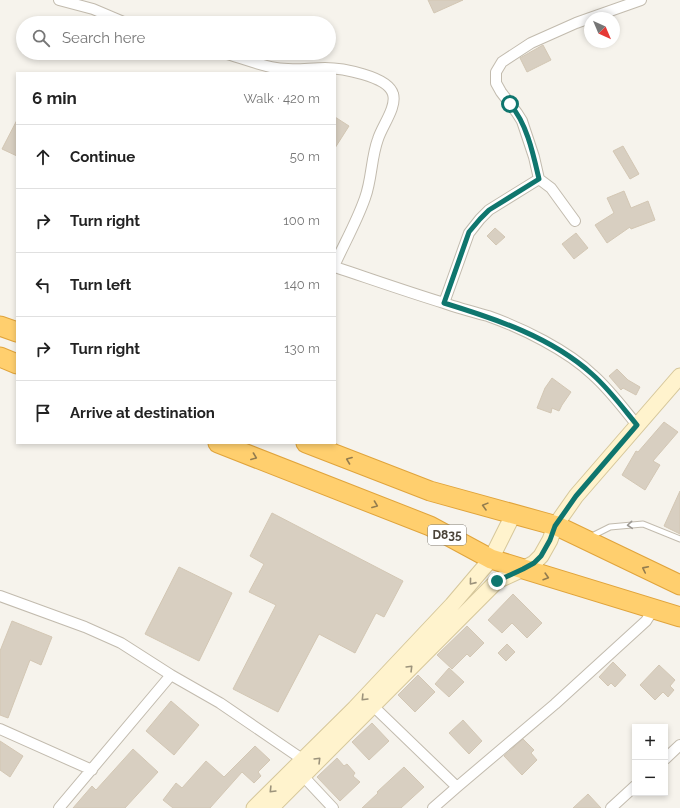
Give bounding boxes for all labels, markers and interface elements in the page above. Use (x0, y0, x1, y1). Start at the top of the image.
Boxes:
north arrow (584, 12, 620, 48)
search box (16, 16, 336, 60)
icon: search (30, 27, 52, 49)
text: Search here (62, 29, 145, 47)
text: 6 min (32, 88, 77, 108)
text: Walk · 420 m (243, 91, 320, 106)
route start (501, 95, 519, 113)
icon: ahead (32, 146, 54, 168)
text: Continue (70, 148, 135, 166)
text: 50 m (290, 149, 320, 164)
icon: right (32, 210, 54, 232)
text: Turn right (70, 212, 140, 230)
text: 100 m (283, 213, 320, 228)
icon: left (32, 274, 54, 296)
text: Turn left (70, 276, 131, 294)
text: 140 m (284, 277, 320, 292)
icon: right (32, 338, 54, 360)
text: Turn right (70, 340, 140, 358)
text: 130 m (284, 341, 320, 356)
icon: arrive (32, 402, 54, 424)
text: Arrive at destination (70, 404, 215, 422)
one-way arrow (251, 453, 258, 461)
one-way arrow (346, 456, 353, 464)
one-way arrow (372, 500, 379, 508)
one-way arrow (482, 502, 489, 510)
one-way arrow (627, 521, 633, 530)
road number: D835 (428, 525, 466, 545)
one-way arrow (642, 566, 649, 573)
route end (488, 572, 506, 590)
one-way arrow (543, 572, 550, 580)
one-way arrow (470, 578, 477, 585)
one-way arrow (405, 665, 413, 673)
one-way arrow (362, 693, 369, 700)
map controls (632, 724, 668, 796)
button: + (632, 724, 668, 760)
one-way arrow (313, 757, 321, 765)
button: − (632, 760, 668, 796)
one-way arrow (270, 785, 277, 793)

